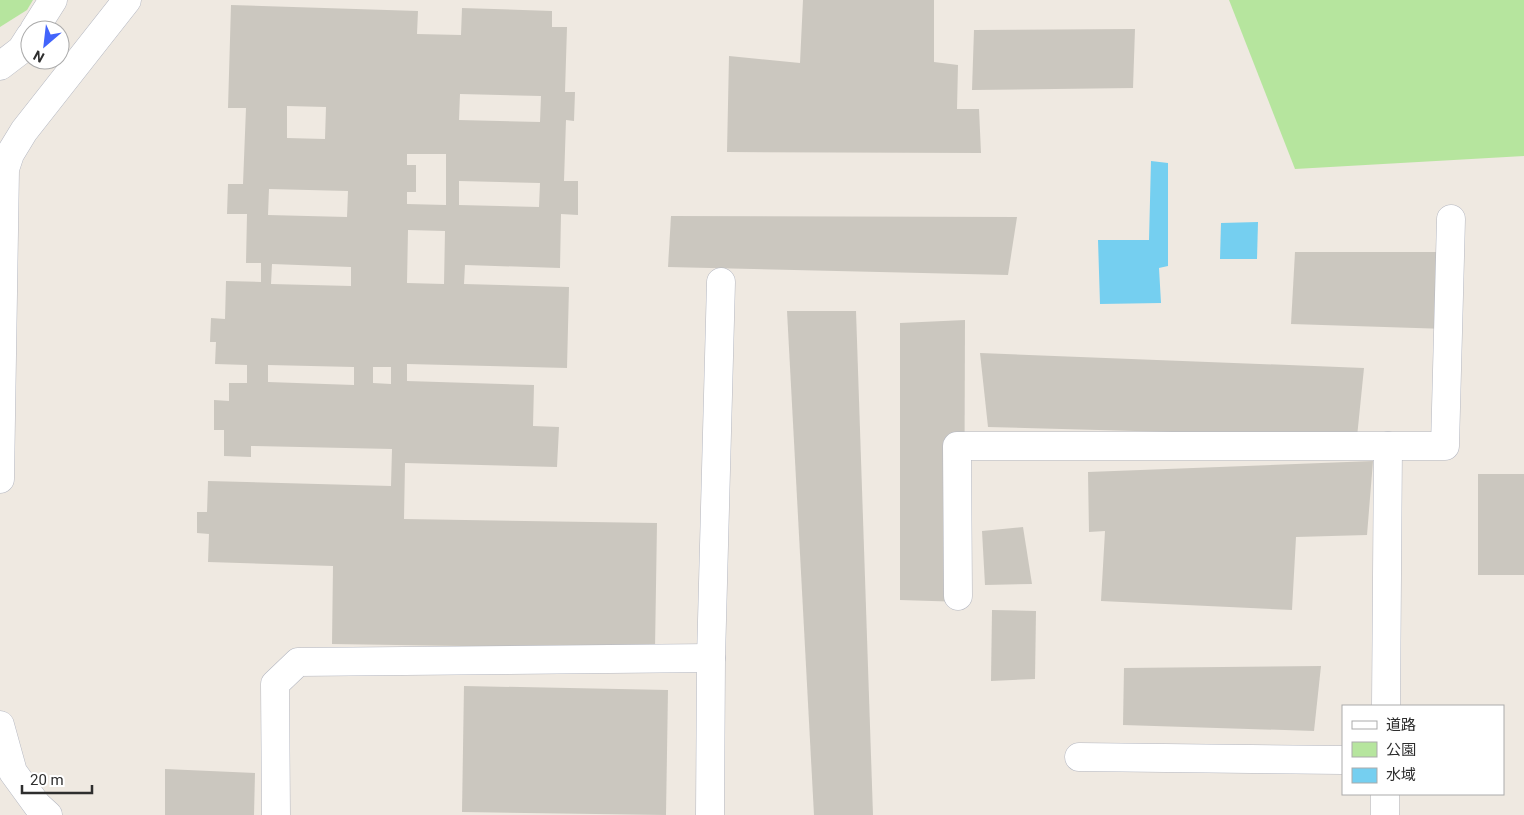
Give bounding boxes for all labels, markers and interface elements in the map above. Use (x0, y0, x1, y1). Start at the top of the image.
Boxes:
north arrow (20, 20, 70, 70)
text: N (31, 47, 47, 66)
legend (1342, 705, 1504, 795)
text: 道路 (1386, 716, 1416, 734)
text: 公園 (1386, 741, 1416, 759)
scale bar (22, 762, 92, 794)
text: 水域 (1386, 766, 1416, 784)
text: 20 m (30, 771, 64, 789)

